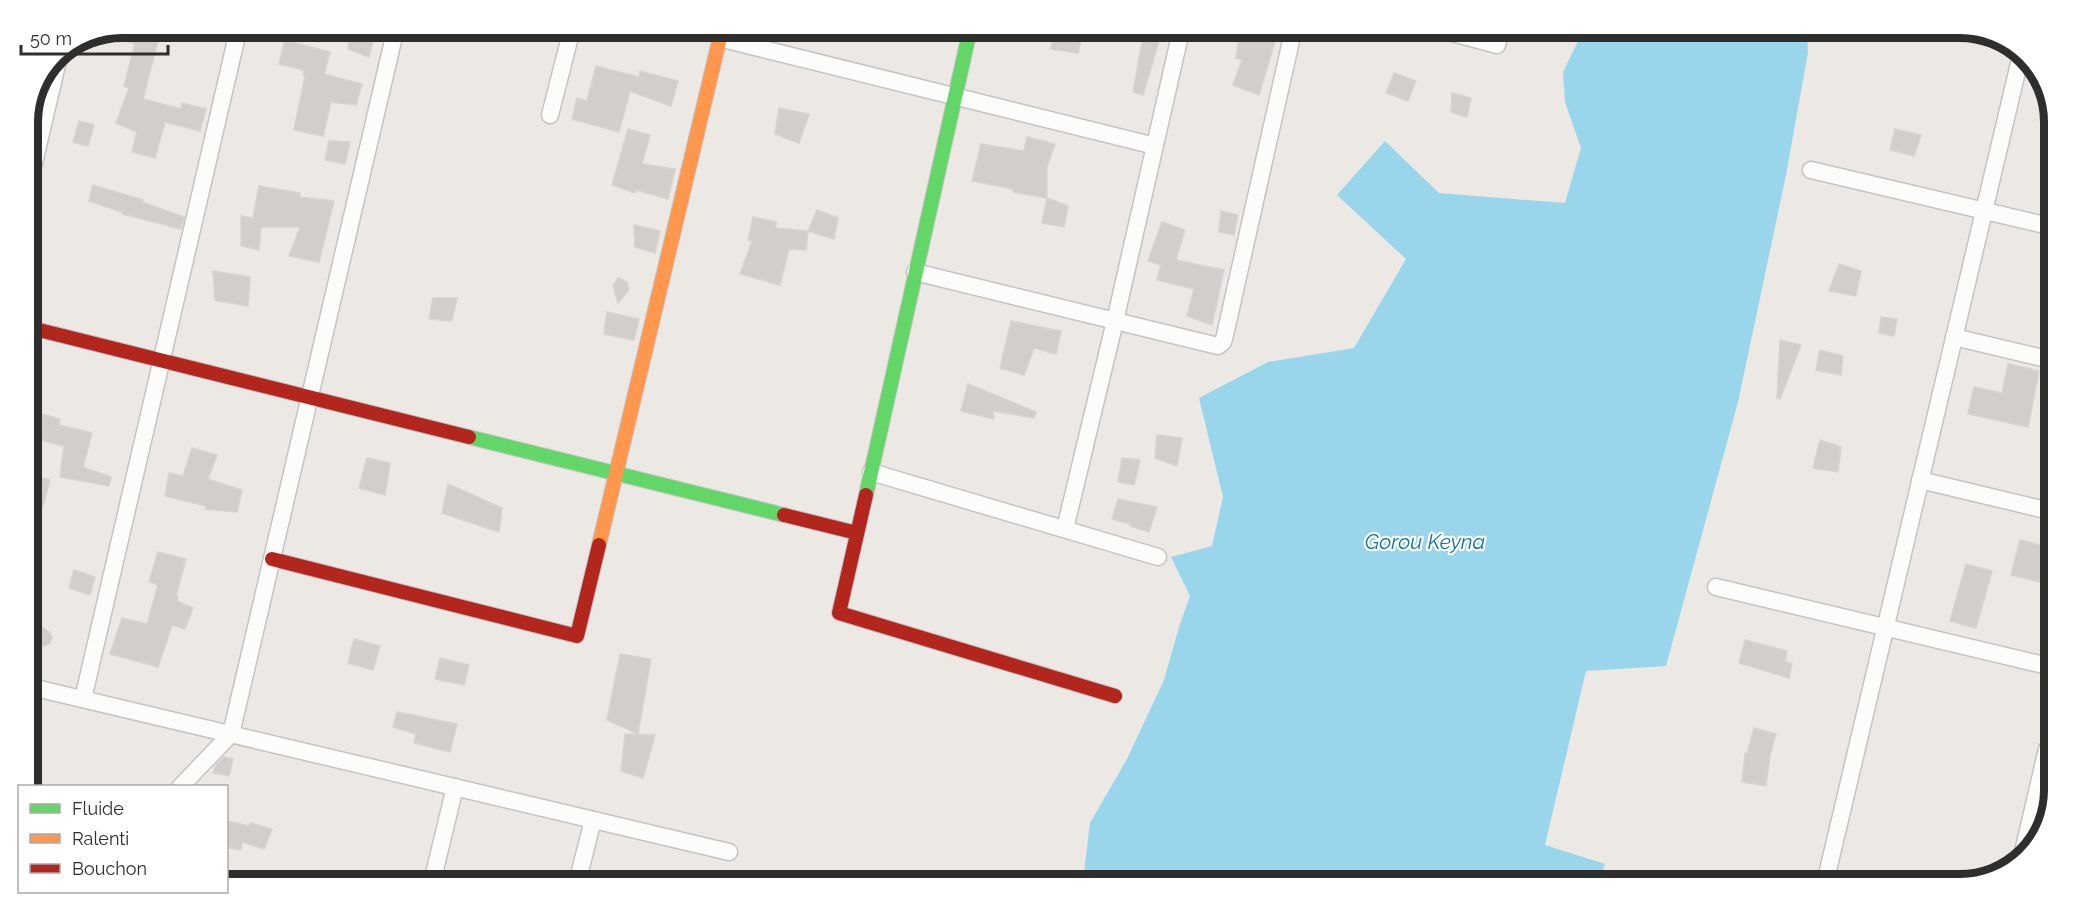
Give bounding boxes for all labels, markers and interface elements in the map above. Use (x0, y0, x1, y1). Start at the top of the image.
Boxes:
scale bar (21, 18, 168, 56)
text: 50 m (30, 28, 72, 49)
water label: Gorou Keyna (1365, 529, 1485, 554)
legend (18, 785, 228, 893)
text: Fluide (72, 798, 124, 819)
text: Ralenti (72, 828, 129, 849)
text: Bouchon (72, 858, 147, 879)

